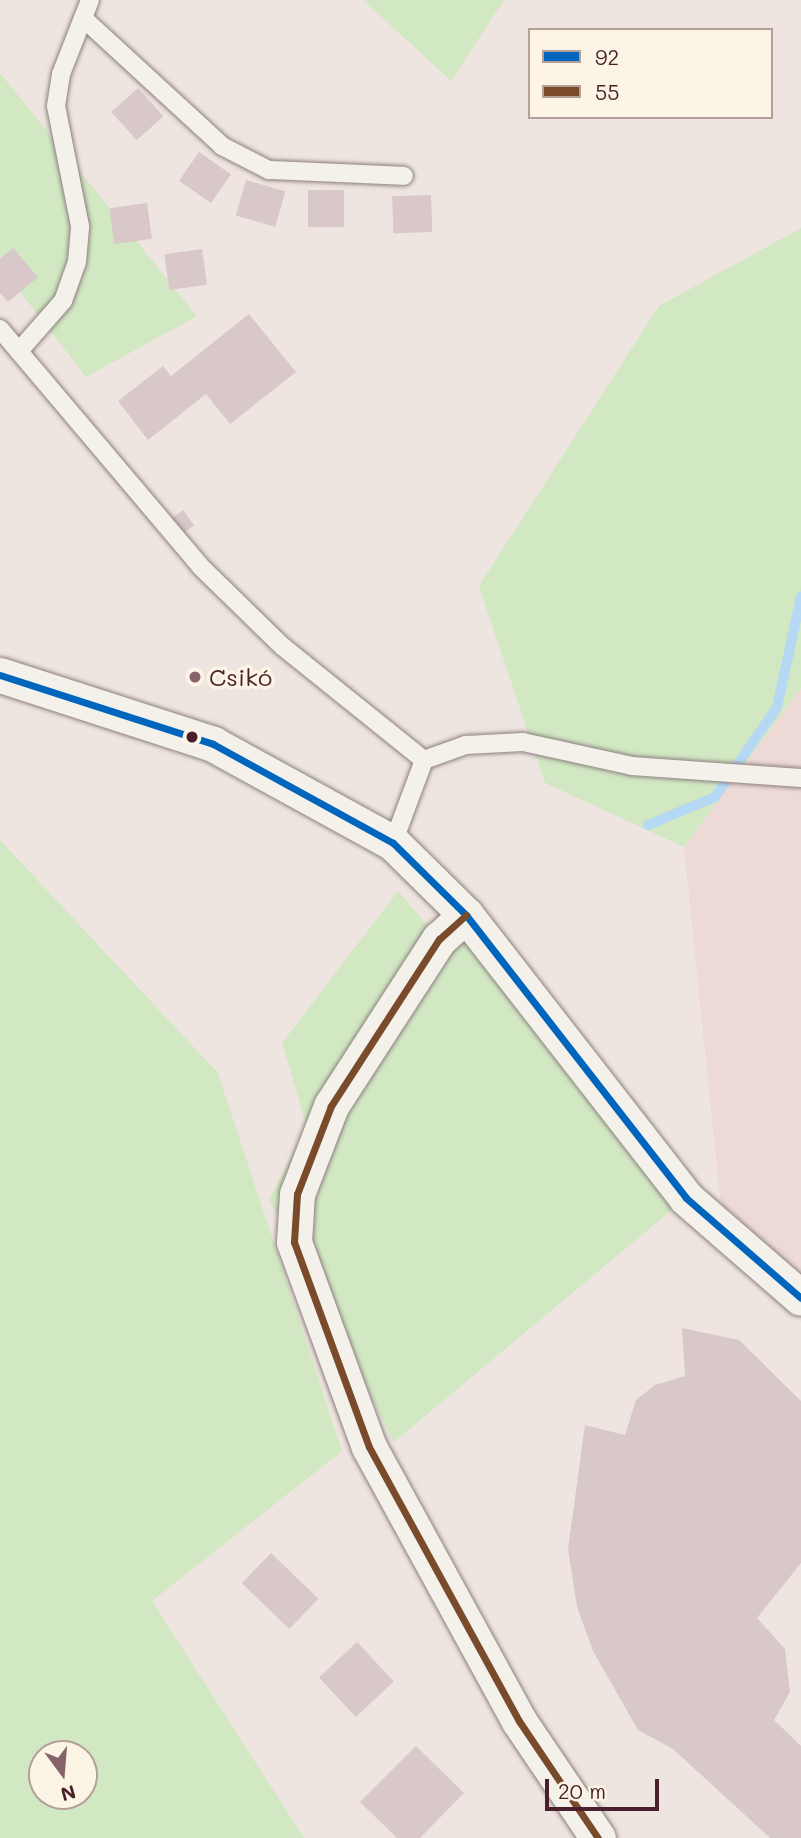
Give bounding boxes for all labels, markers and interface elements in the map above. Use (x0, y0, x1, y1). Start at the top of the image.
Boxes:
legend (528, 28, 773, 119)
text: 92 (595, 43, 619, 70)
text: 55 (595, 78, 620, 105)
place label: Csikó (209, 663, 272, 691)
marker: Csikó (187, 669, 203, 685)
unlabelled marker (185, 730, 199, 744)
north arrow (28, 1740, 98, 1810)
scale bar (549, 1764, 663, 1808)
text: 20 m (558, 1777, 606, 1804)
text: N (58, 1780, 79, 1808)

